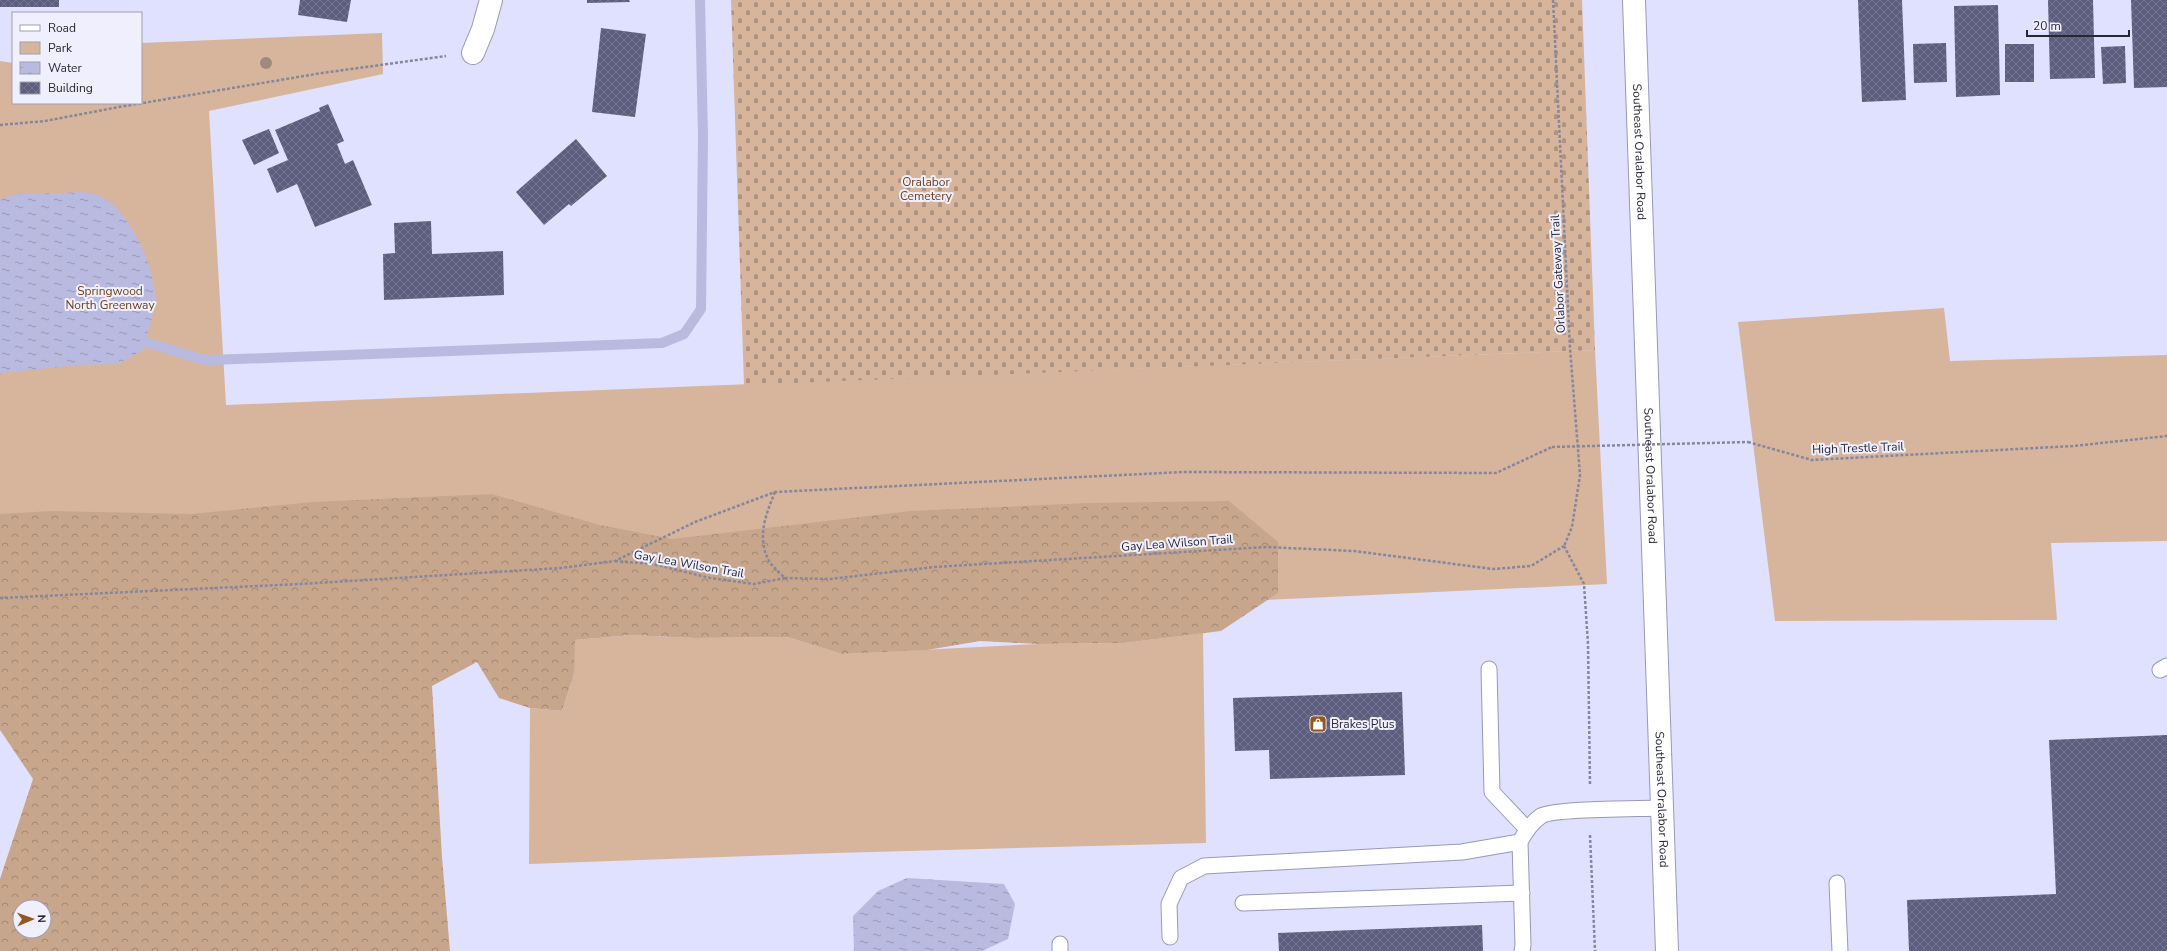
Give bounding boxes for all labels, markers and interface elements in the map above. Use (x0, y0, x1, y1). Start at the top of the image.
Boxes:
legend (12, 12, 142, 104)
scale bar (2027, 12, 2129, 38)
text: 20 m (2033, 18, 2061, 34)
text: Road (48, 20, 76, 36)
text: Park (48, 40, 73, 56)
text: Water (48, 60, 82, 76)
text: Building (48, 80, 93, 96)
street label: Southeast Oralabor Road (1629, 83, 1650, 220)
park label: Oralabor Cemetery (900, 174, 953, 204)
street label: Orlabor Gateway Trail (1547, 214, 1569, 334)
park label: Springwood North Greenway (65, 283, 155, 313)
street label: Southeast Oralabor Road (1640, 407, 1661, 544)
street label: High Trestle Trail (1812, 438, 1905, 458)
street label: Gay Lea Wilson Trail (1121, 531, 1234, 555)
street label: Gay Lea Wilson Trail (633, 546, 746, 582)
shop icon: Brakes Plus (1308, 714, 1328, 734)
place label: Brakes Plus (1331, 716, 1395, 732)
street label: Southeast Oralabor Road (1651, 731, 1672, 868)
north arrow (12, 899, 52, 939)
text: N (34, 914, 49, 923)

